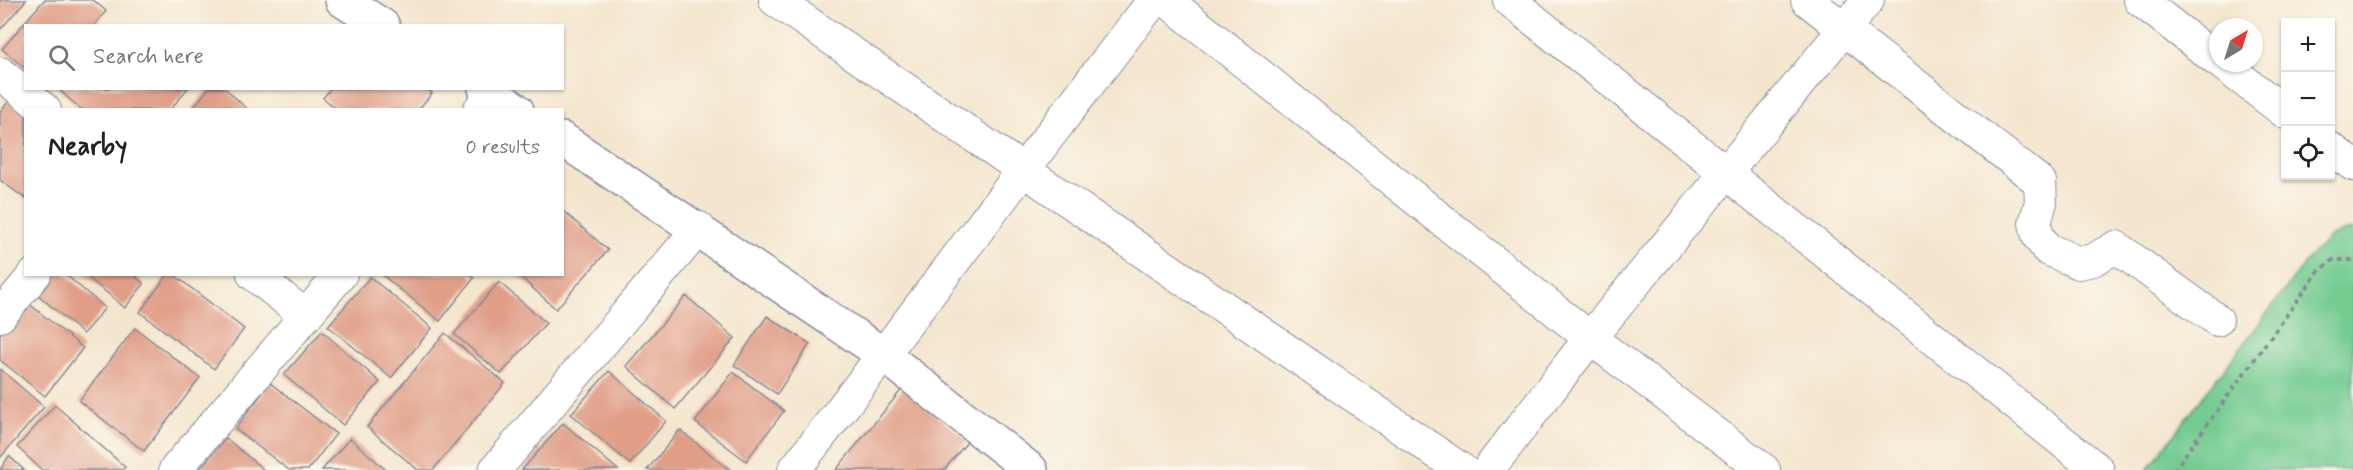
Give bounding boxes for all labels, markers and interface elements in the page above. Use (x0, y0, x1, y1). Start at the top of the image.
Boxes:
north arrow (2209, 18, 2263, 72)
map controls (2281, 18, 2335, 180)
button: + (2281, 18, 2335, 72)
search box (24, 24, 564, 90)
icon: search (45, 41, 78, 74)
text: Search here (93, 43, 204, 71)
button: − (2281, 72, 2335, 126)
button: locate (2281, 126, 2335, 180)
text: Nearby (48, 130, 127, 164)
text: 0 results (466, 134, 540, 161)

